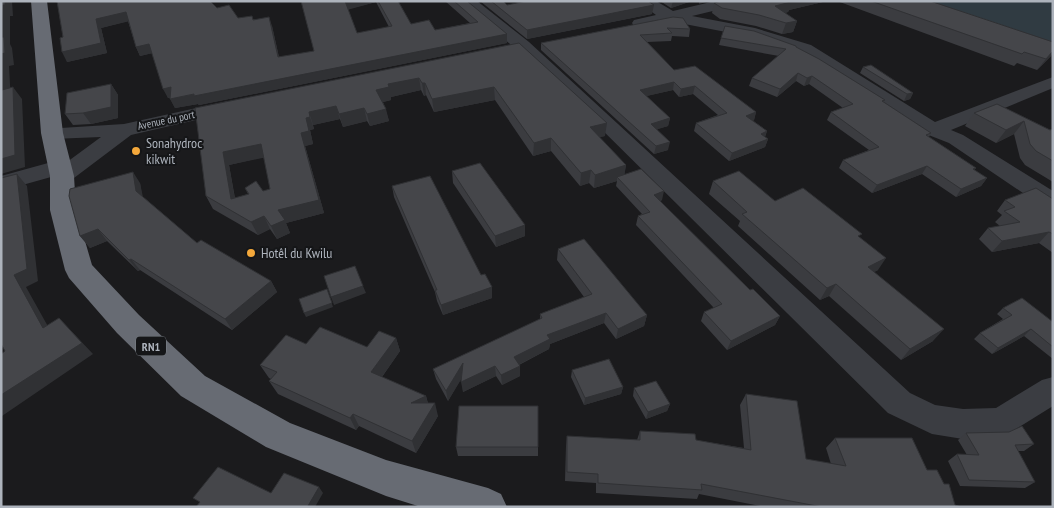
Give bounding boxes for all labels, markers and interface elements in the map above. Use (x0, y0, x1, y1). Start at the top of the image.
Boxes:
street label: Avenue du port (136, 107, 196, 133)
place label: Sonahydroc kikwit (146, 134, 202, 168)
marker: Sonahydroc kikwit (130, 145, 142, 157)
place label: Hotêl du Kwilu (261, 244, 332, 262)
marker: Hotêl du Kwilu (245, 247, 257, 259)
road number: RN1 (136, 336, 166, 356)

